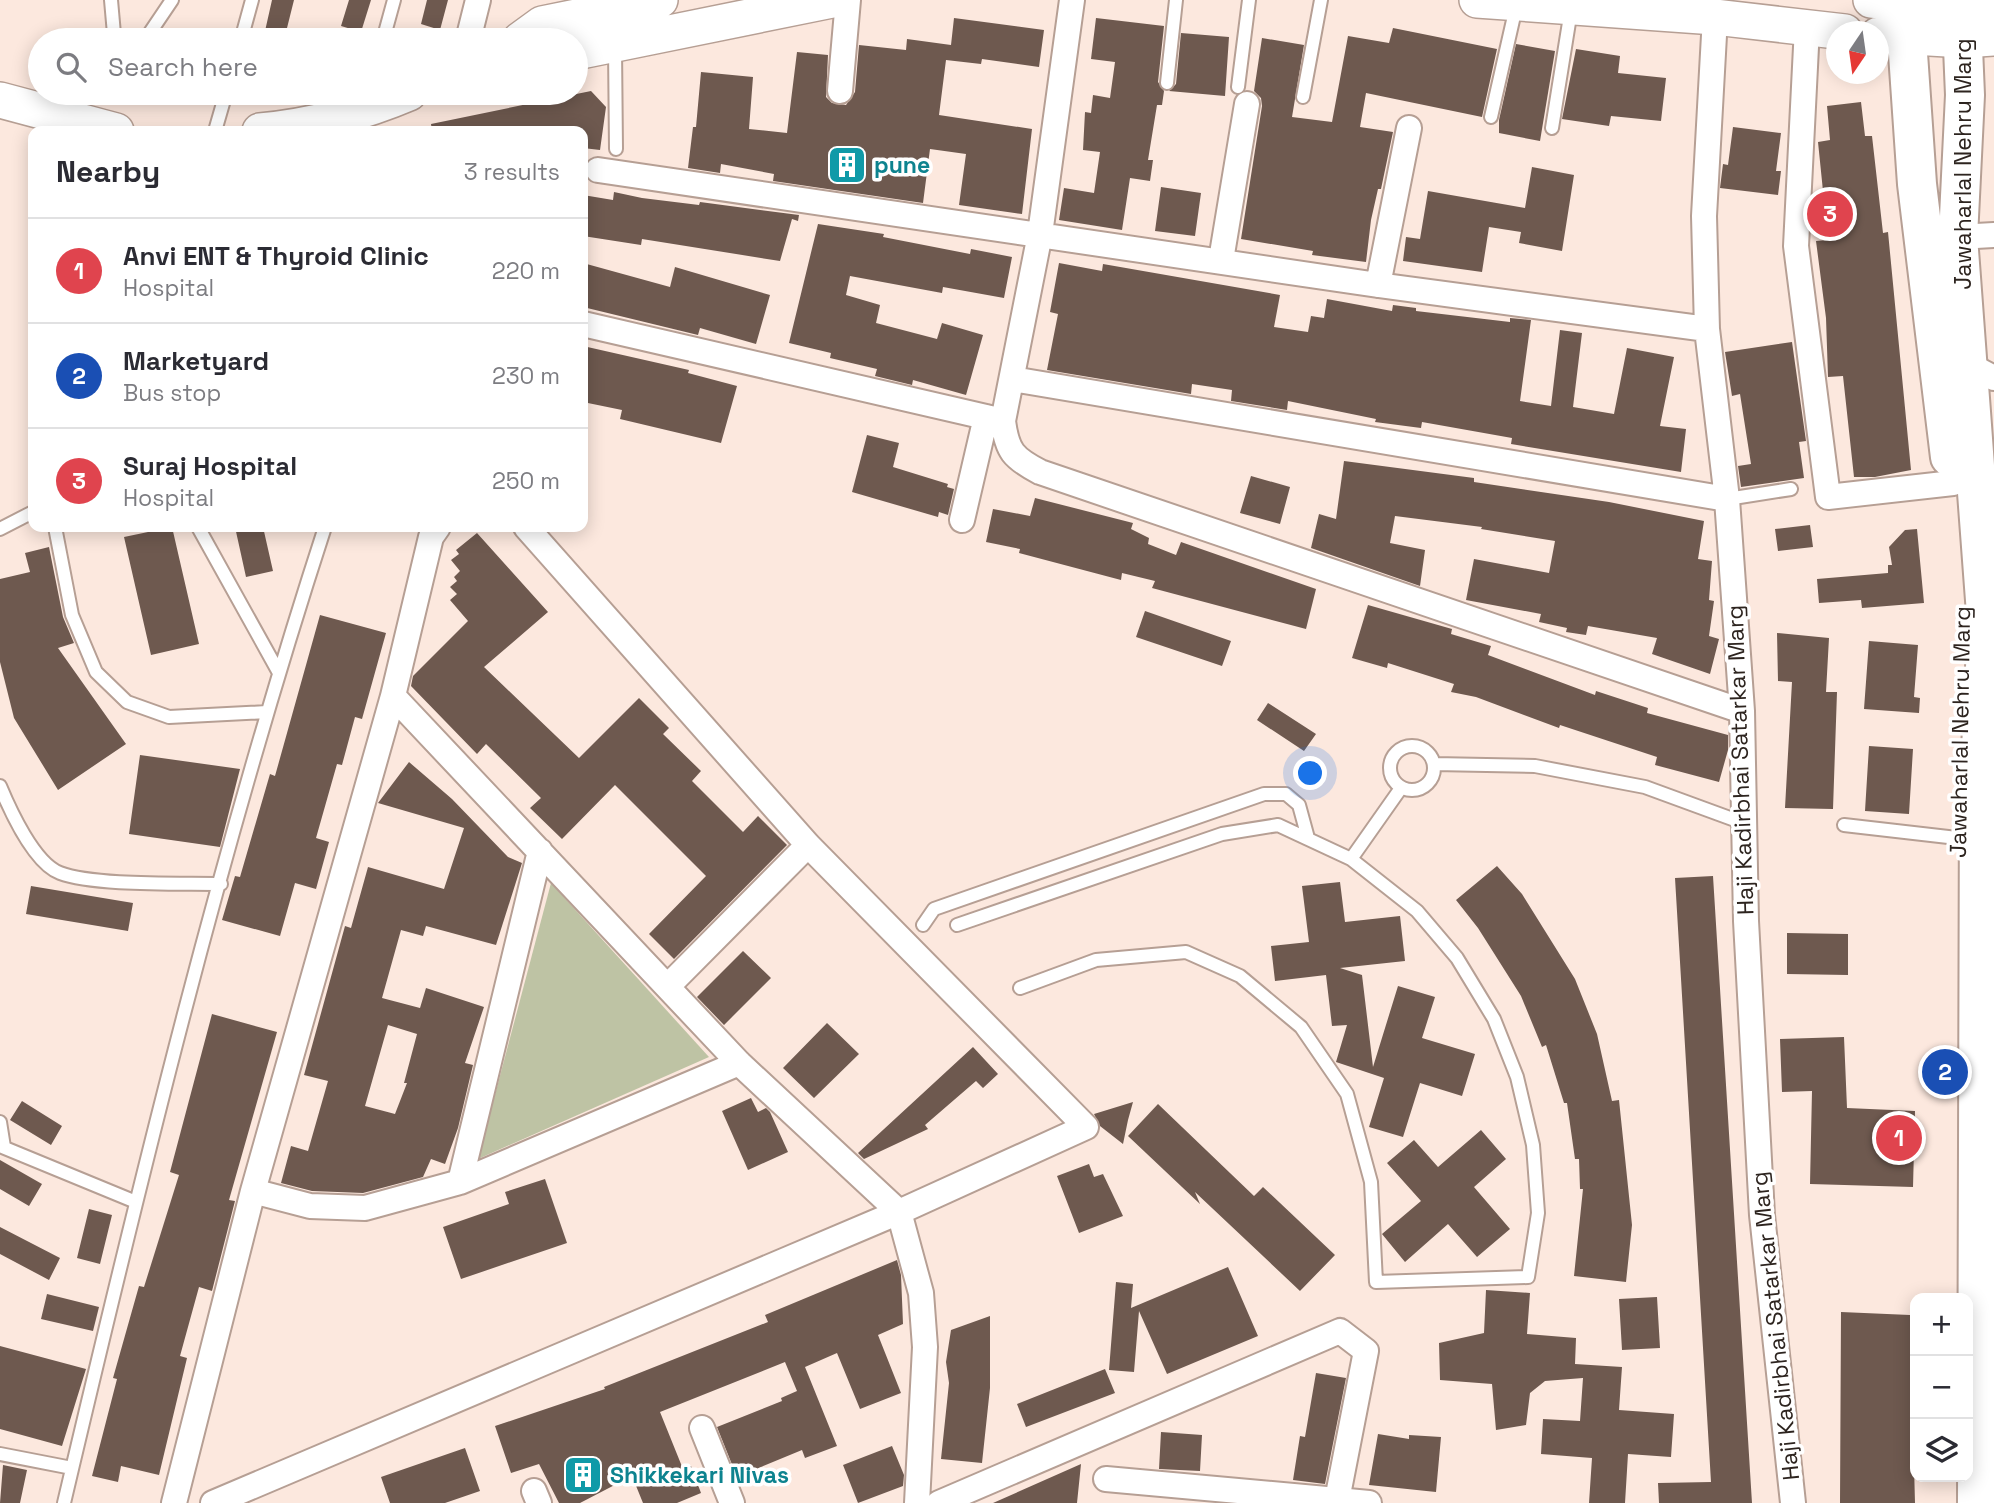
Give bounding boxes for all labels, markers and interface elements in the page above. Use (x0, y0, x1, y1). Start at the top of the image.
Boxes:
north arrow (1826, 21, 1889, 84)
search box (28, 28, 588, 105)
street label: Jawaharlal Nehru Marg (1948, 38, 1978, 290)
icon: search (52, 48, 90, 86)
text: Search here (108, 50, 258, 84)
building icon: pune (826, 144, 868, 186)
place label: pune (874, 150, 930, 180)
text: Nearby (56, 152, 160, 191)
text: 3 results (464, 157, 560, 187)
pin: 3 (1807, 188, 1853, 240)
text: Anvi ENT & Thyroid Clinic (123, 239, 429, 273)
text: 1 (74, 256, 84, 286)
text: 220 m (492, 256, 560, 286)
text: Hospital (123, 273, 214, 303)
text: Marketyard (123, 344, 269, 378)
text: 2 (72, 361, 86, 391)
text: 230 m (492, 361, 560, 391)
text: Bus stop (123, 378, 221, 408)
text: Suraj Hospital (123, 449, 297, 483)
text: 3 (72, 466, 86, 496)
text: 250 m (492, 466, 560, 496)
text: Hospital (123, 483, 214, 513)
street label: Haji Kadirbhai Satarkar Marg (1720, 604, 1760, 916)
street label: Jawaharlal Nehru Marg (1943, 606, 1977, 858)
your location (1293, 756, 1327, 790)
pin: 2 (1922, 1046, 1968, 1098)
pin: 1 (1876, 1112, 1922, 1164)
street label: Haji Kadirbhai Satarkar Marg (1744, 1170, 1806, 1482)
map controls (1910, 1293, 1973, 1482)
button: + (1910, 1293, 1973, 1356)
button: − (1910, 1356, 1973, 1419)
button: layers (1910, 1419, 1973, 1482)
building icon: Shikkekari Nivas (562, 1454, 604, 1496)
place label: Shikkekari Nivas (610, 1460, 789, 1490)

